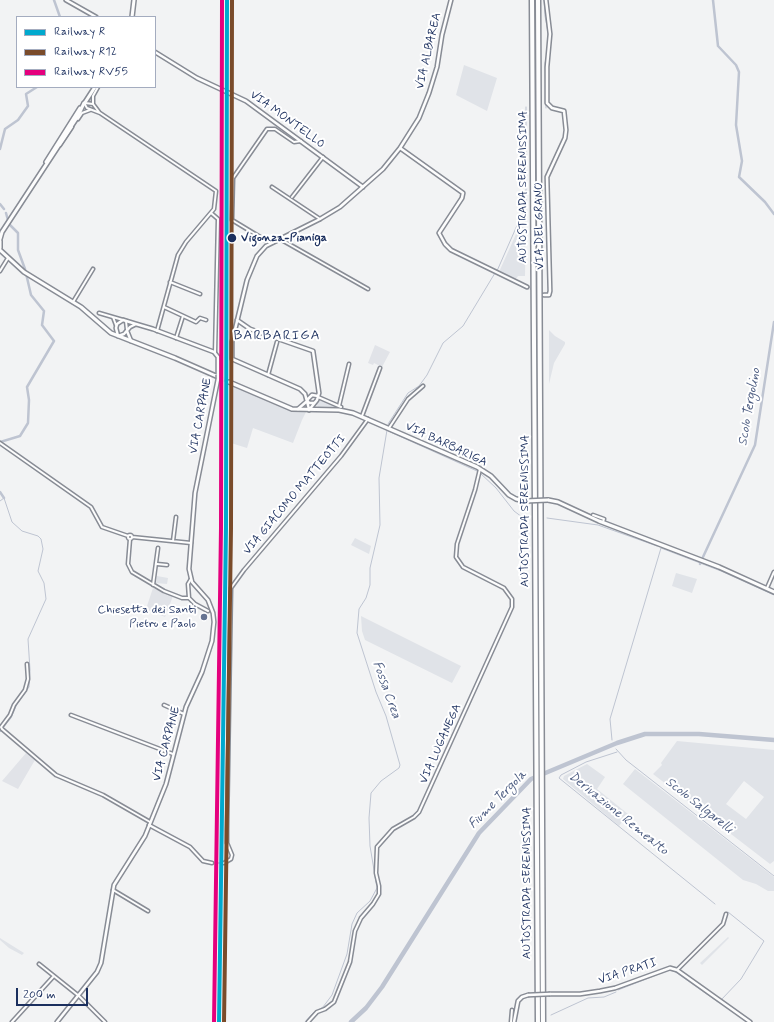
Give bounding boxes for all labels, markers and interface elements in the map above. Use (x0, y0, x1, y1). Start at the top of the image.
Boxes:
street label: VIA ALBAREA (413, 11, 445, 91)
legend (16, 16, 156, 88)
text: Railway R (54, 24, 105, 40)
text: Railway R12 (54, 44, 117, 60)
text: Railway RV55 (54, 64, 128, 80)
street label: VIA MONTELLO (247, 88, 327, 152)
street label: AUTOSTRADA SERENISSIMA (516, 111, 530, 263)
street label: VIA DEL GRANO (532, 182, 548, 270)
place label: Vigonza-Pianiga (241, 231, 327, 245)
marker: Vigonza-Pianiga (226, 232, 238, 244)
district label: BARBARIGA (235, 328, 319, 344)
water label: Scolo Tergolino (736, 367, 764, 447)
street label: VIA CARPANE (187, 377, 215, 455)
street label: VIA BARBARIGA (403, 420, 489, 470)
street label: VIA GIACOMO MATTEOTTI (241, 432, 349, 558)
street label: AUTOSTRADA SERENISSIMA (518, 435, 532, 587)
place label: Chiesetta dei Santi Pietro e Paolo (97, 603, 196, 631)
marker: Chiesetta dei Santi Pietro e Paolo (199, 612, 209, 622)
water label: Fossa Crea (368, 659, 404, 721)
street label: VIA LUGANEGA (417, 702, 465, 786)
street label: VIA CARPANE (150, 705, 184, 783)
water label: Fiume Tergola (466, 768, 530, 832)
water label: Derivazione Remealto (565, 769, 671, 859)
water label: Scolo Salgarelli (662, 775, 736, 837)
street label: AUTOSTRADA SERENISSIMA (520, 807, 534, 959)
street label: VIA PRATI (597, 956, 659, 988)
scale bar (18, 980, 90, 1006)
text: 200 m (23, 987, 56, 1003)

